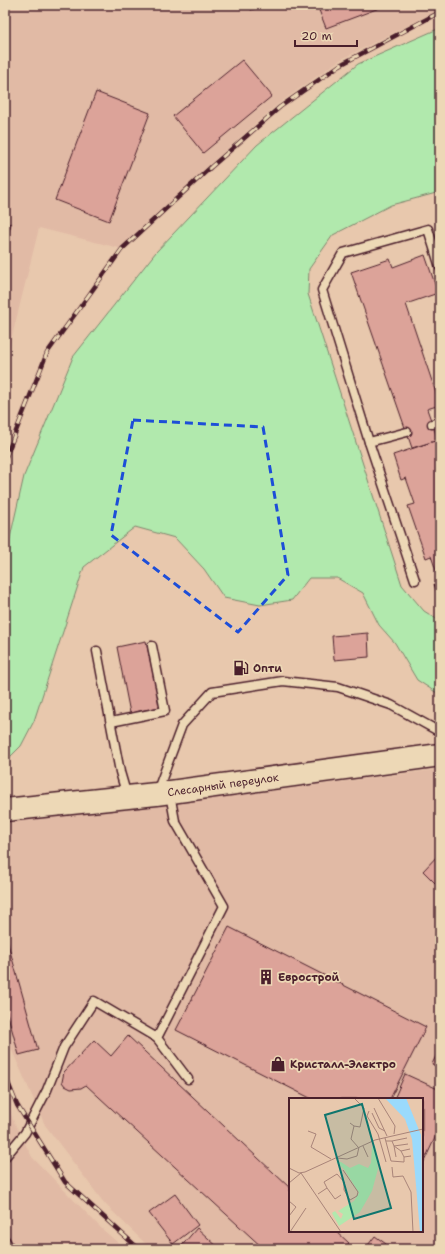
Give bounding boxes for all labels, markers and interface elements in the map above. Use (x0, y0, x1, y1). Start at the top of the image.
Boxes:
scale bar (295, 22, 357, 48)
text: 20 m (301, 28, 332, 44)
fuel station icon: Опти (232, 659, 250, 677)
place label: Опти (253, 661, 282, 676)
street label: Слесарный переулок (166, 770, 280, 800)
building icon: Еврострой (257, 968, 275, 986)
place label: Еврострой (278, 970, 339, 985)
shop icon: Кристалл-Электро (269, 1055, 287, 1073)
place label: Кристалл-Электро (290, 1057, 396, 1072)
inset map (289, 1098, 423, 1232)

